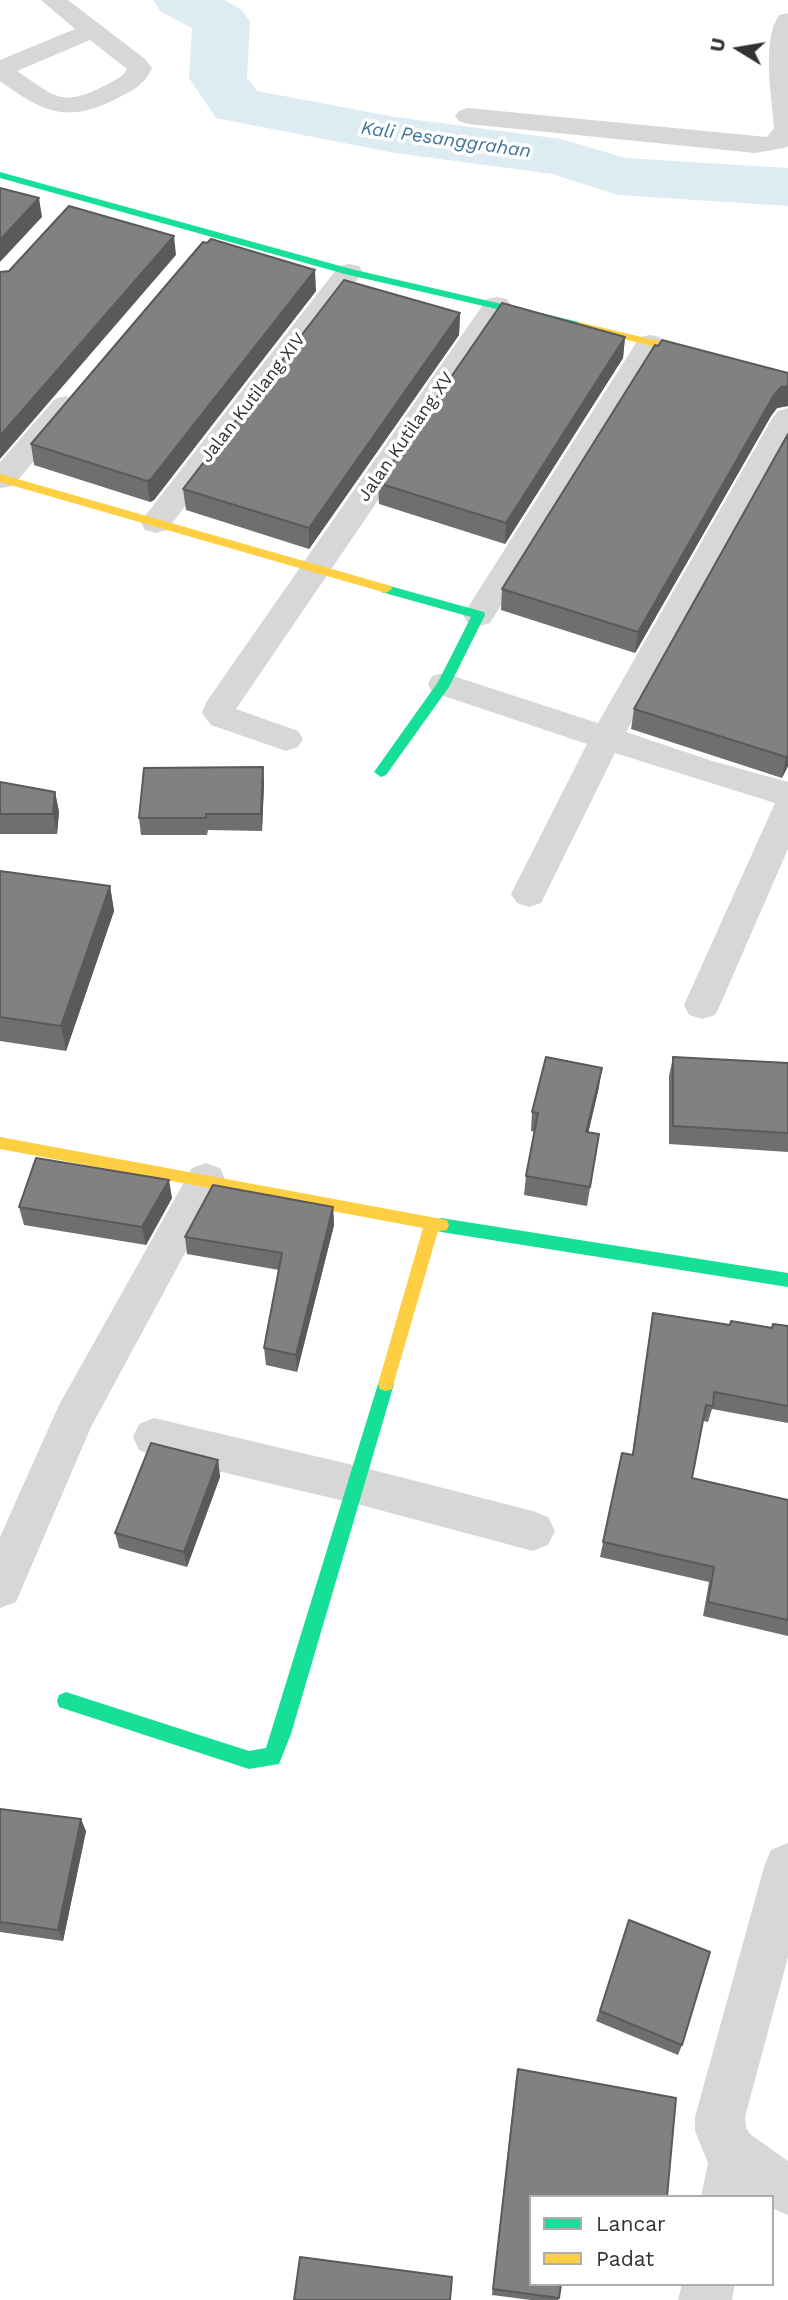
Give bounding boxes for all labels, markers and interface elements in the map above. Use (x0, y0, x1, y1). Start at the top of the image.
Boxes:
north arrow (704, 14, 774, 84)
text: U (705, 36, 730, 54)
water label: Kali Pesanggrahan (360, 117, 532, 163)
street label: Jalan Kutilang XIV (196, 329, 310, 467)
street label: Jalan Kutilang XV (353, 368, 459, 506)
legend (529, 2195, 774, 2286)
text: Lancar (596, 2211, 666, 2236)
text: Padat (596, 2246, 654, 2271)

